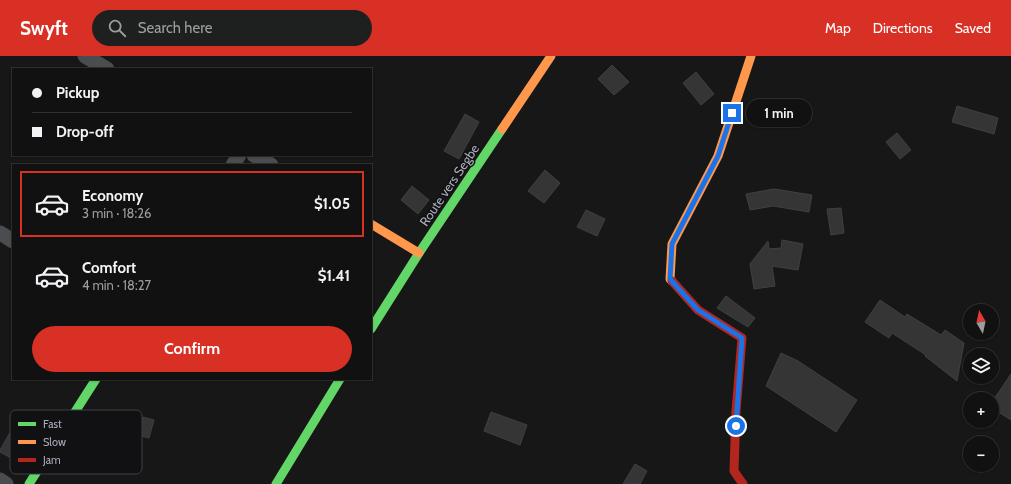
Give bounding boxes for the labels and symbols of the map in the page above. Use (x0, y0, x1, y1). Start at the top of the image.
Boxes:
callout: 1 min (746, 99, 812, 127)
route end (723, 104, 741, 122)
street label: Route vers Segbe (416, 141, 482, 229)
north arrow (963, 304, 999, 340)
legend (10, 410, 142, 474)
text: Fast (43, 417, 62, 431)
route start (727, 417, 745, 435)
text: Slow (43, 435, 66, 449)
text: Jam (42, 453, 61, 467)

